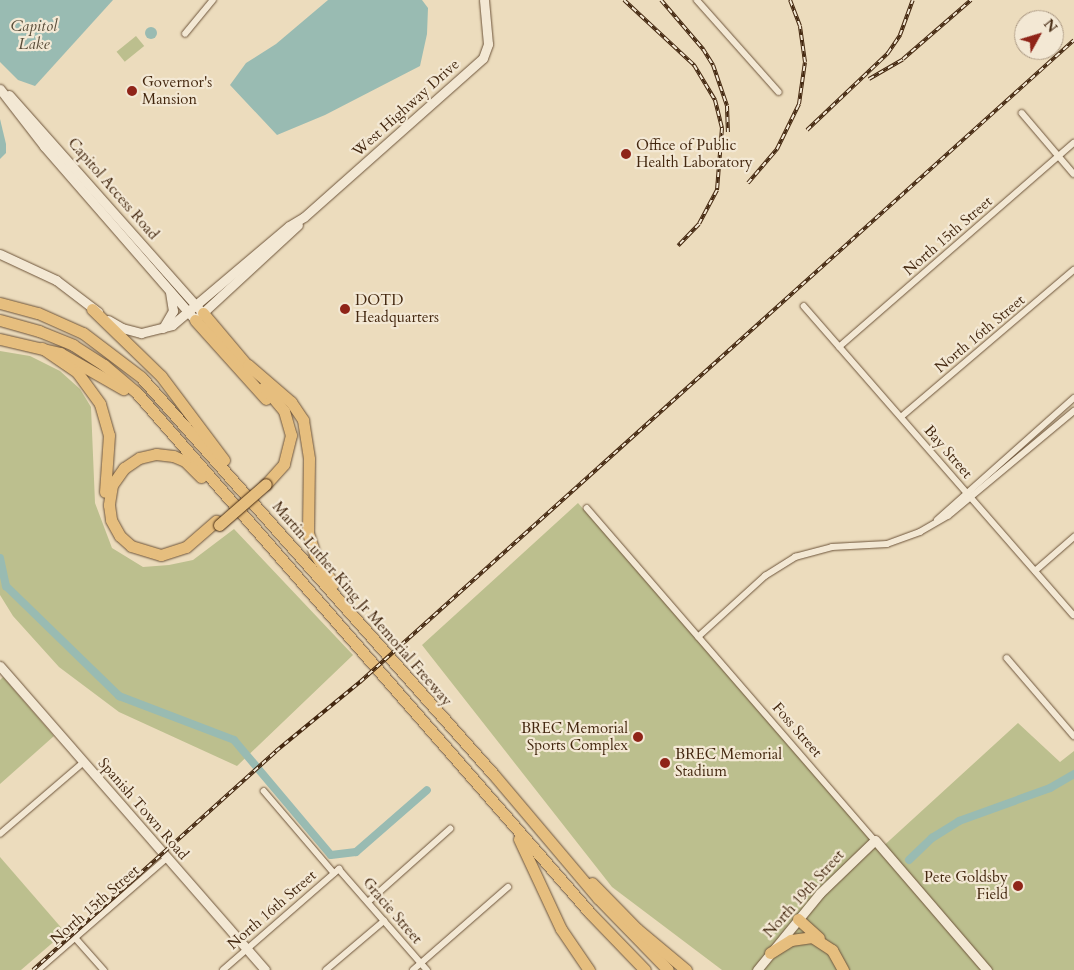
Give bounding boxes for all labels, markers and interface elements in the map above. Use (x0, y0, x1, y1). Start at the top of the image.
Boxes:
north arrow (1014, 10, 1064, 60)
text: N (1039, 15, 1061, 37)
water label: Capitol Lake (11, 16, 57, 54)
street label: West Highway Drive (349, 55, 463, 161)
place label: Governor's Mansion (142, 73, 212, 108)
marker: Governor's Mansion (126, 85, 138, 97)
street label: Capitol Access Road (64, 134, 162, 244)
place label: Office of Public Health Laboratory (636, 136, 753, 171)
marker: Office of Public Health Laboratory (620, 148, 632, 160)
street label: North 15th Street (900, 193, 996, 279)
place label: DOTD Headquarters (355, 291, 439, 326)
street label: North 16th Street (931, 291, 1029, 377)
marker: DOTD Headquarters (339, 303, 351, 315)
street label: Bay Street (920, 422, 976, 482)
street label: Martin Luther King Jr Memorial Freeway (268, 498, 456, 710)
street label: Foss Street (768, 699, 826, 761)
place label: BREC Memorial Sports Complex (521, 719, 628, 754)
marker: BREC Memorial Sports Complex (632, 731, 644, 743)
place label: BREC Memorial Stadium (675, 745, 782, 780)
street label: Spanish Town Road (94, 755, 192, 863)
marker: BREC Memorial Stadium (659, 757, 671, 769)
street label: North 19th Street (760, 846, 848, 942)
street label: North 15th Street (47, 862, 143, 948)
street label: North 16th Street (224, 867, 320, 953)
place label: Pete Goldsby Field (924, 868, 1008, 903)
street label: Gracie Street (358, 874, 426, 948)
marker: Pete Goldsby Field (1012, 880, 1024, 892)

